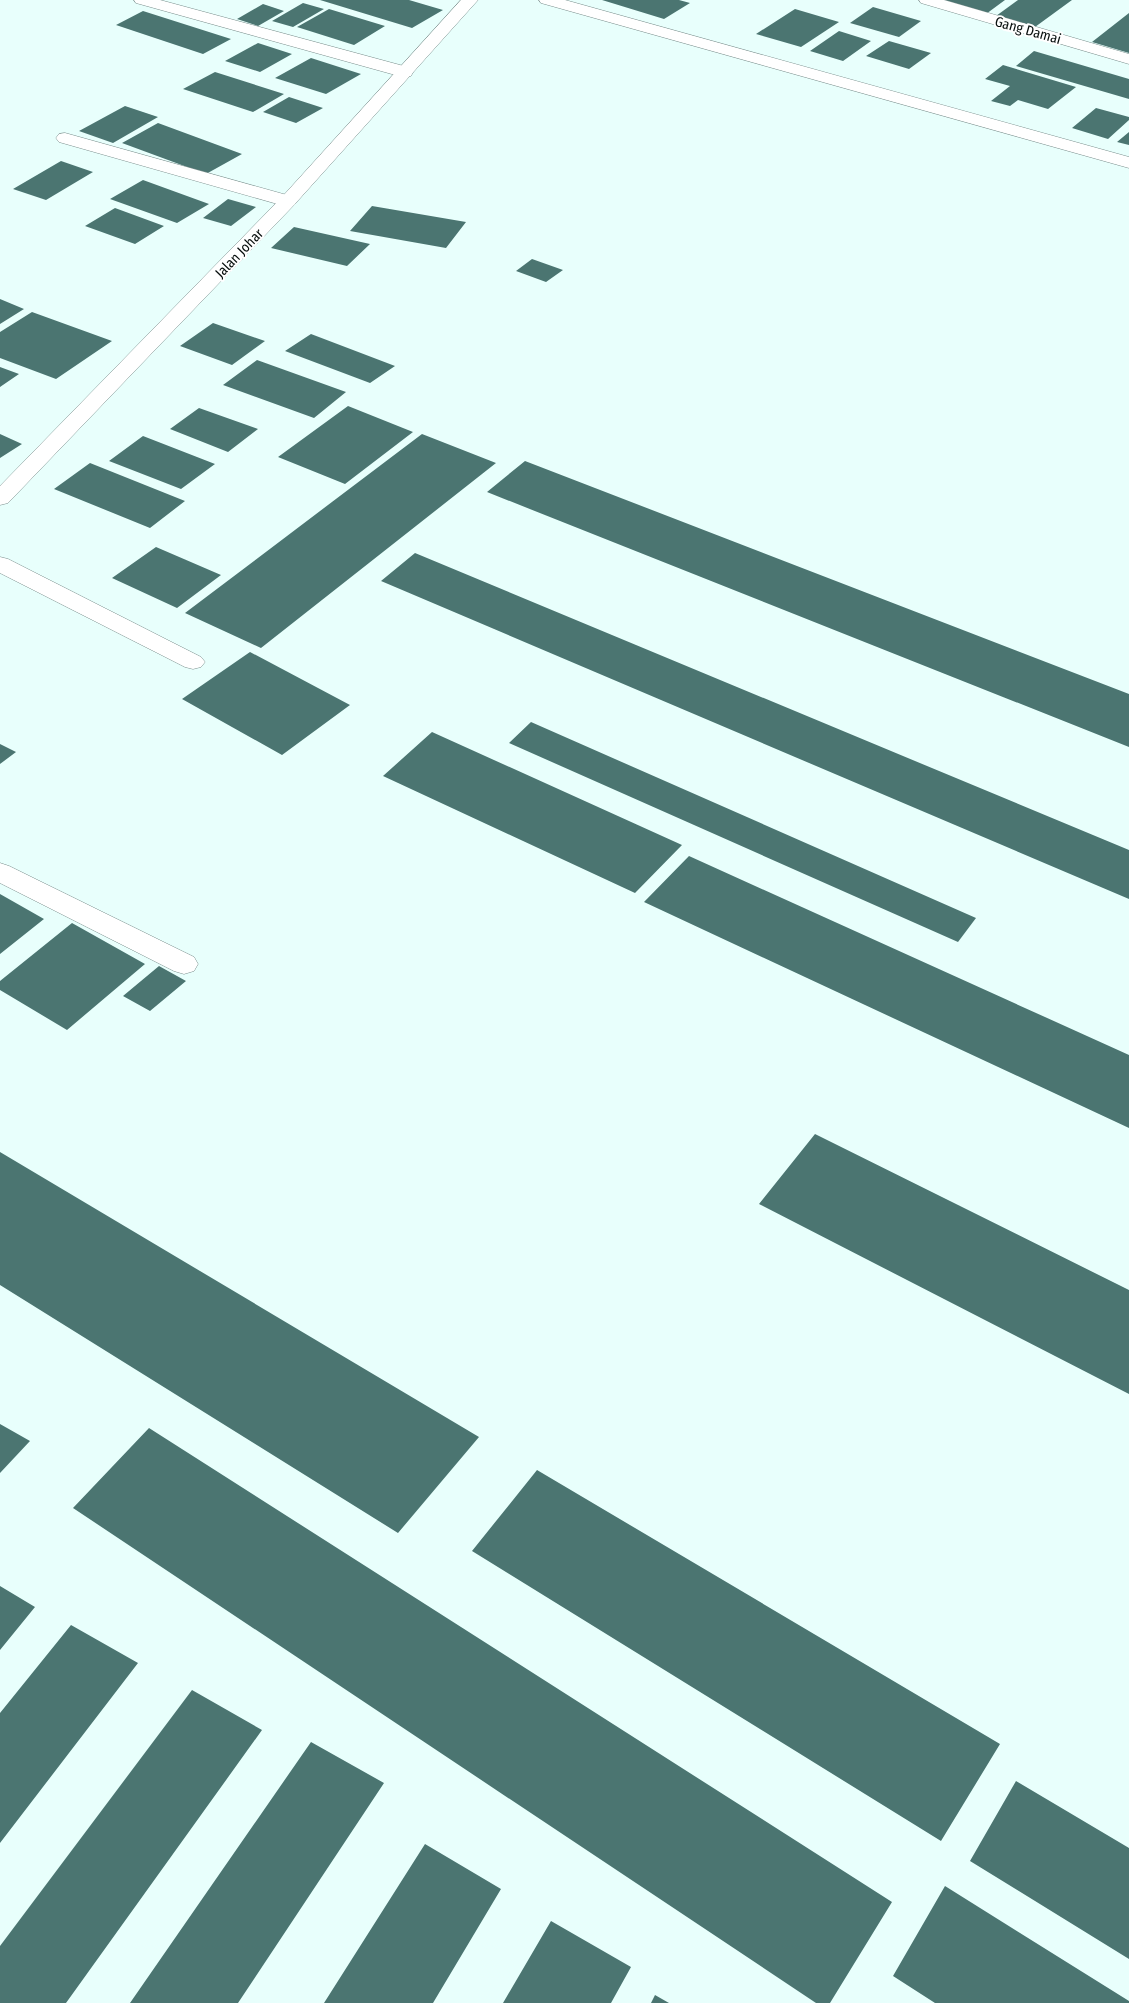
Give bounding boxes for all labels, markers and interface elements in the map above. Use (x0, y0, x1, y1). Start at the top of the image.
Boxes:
street label: Gang Damai (993, 13, 1063, 48)
street label: Jalan Johar (212, 225, 267, 282)

